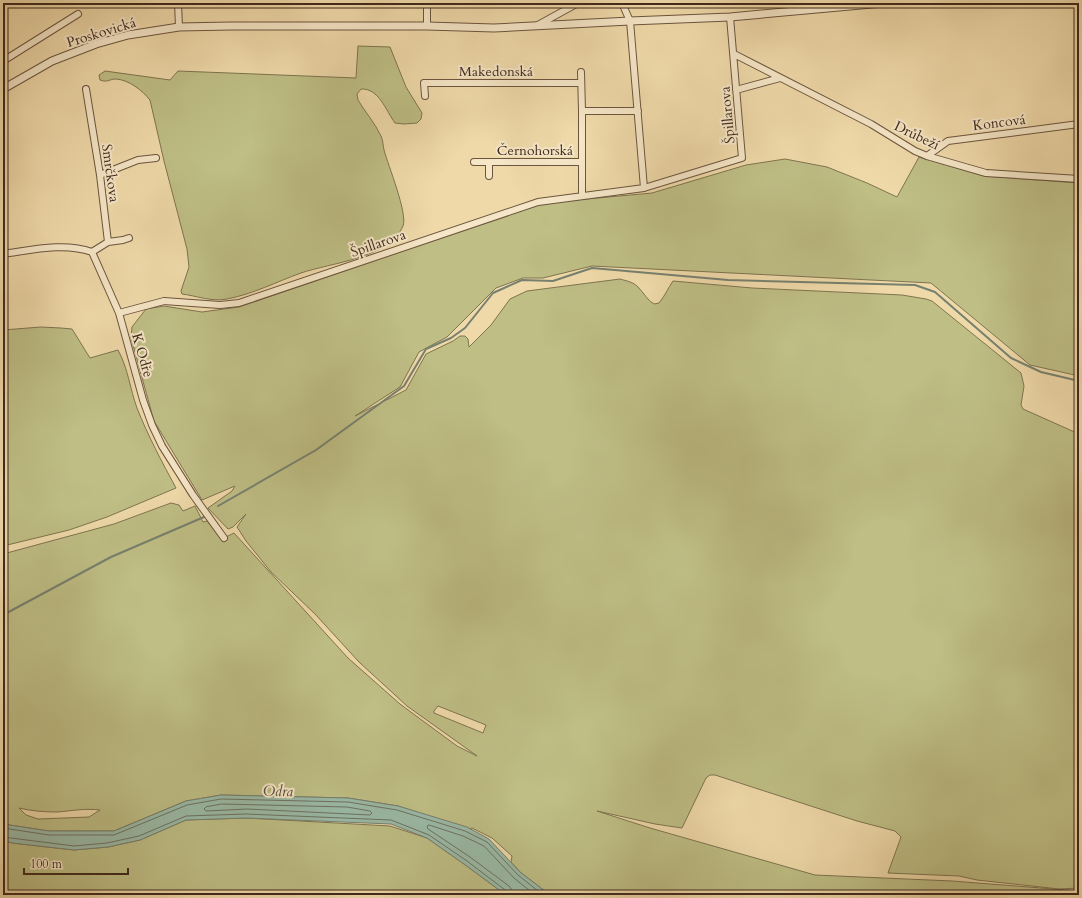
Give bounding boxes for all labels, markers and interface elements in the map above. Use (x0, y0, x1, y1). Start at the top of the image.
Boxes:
street label: Proskovická (64, 13, 138, 52)
street label: Makedonská (459, 62, 533, 81)
street label: Špillarova (716, 86, 739, 144)
street label: Koncová (972, 110, 1027, 135)
street label: Drůbeží (891, 116, 943, 155)
street label: Černohorská (497, 141, 573, 160)
street label: Smrčkova (97, 143, 124, 203)
street label: Špillarova (348, 225, 408, 262)
street label: K Odře (127, 331, 158, 379)
water label: Odra (263, 781, 294, 801)
scale bar (24, 850, 128, 876)
text: 100 m (30, 856, 63, 872)

